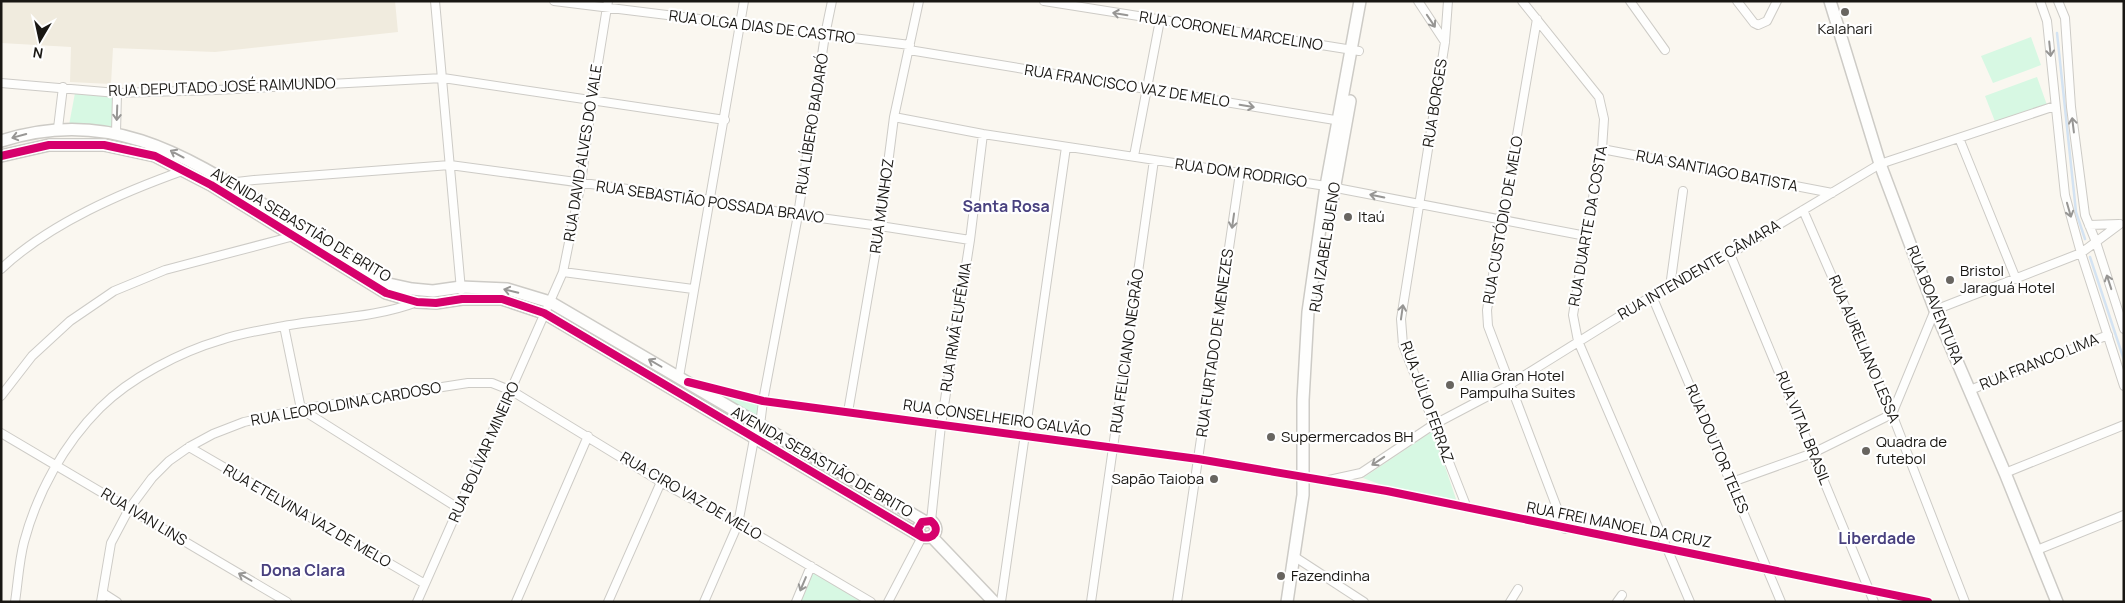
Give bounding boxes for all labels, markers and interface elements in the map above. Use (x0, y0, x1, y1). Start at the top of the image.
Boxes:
street label: RUA OLGA DIAS DE CASTRO (668, 5, 857, 48)
street label: RUA CORONEL MARCELINO (1138, 6, 1325, 55)
marker: Kalahari (1839, 6, 1851, 18)
one-way arrow (1113, 8, 1129, 18)
one-way arrow (1426, 14, 1436, 28)
north arrow (15, 15, 65, 65)
place label: Kalahari (1817, 18, 1873, 39)
one-way arrow (2045, 40, 2054, 56)
text: N (31, 43, 44, 64)
street label: RUA LÍBERO BADARÓ (790, 52, 833, 196)
street label: RUA BORGES (1417, 57, 1452, 149)
street label: RUA FRANCISCO VAZ DE MELO (1023, 59, 1231, 112)
street label: RUA DAVID ALVES DO VALE (558, 63, 607, 243)
street label: RUA DEPUTADO JOSÉ RAIMUNDO (108, 72, 336, 101)
one-way arrow (1238, 101, 1254, 111)
one-way arrow (112, 104, 121, 120)
one-way arrow (2068, 117, 2078, 133)
one-way arrow (12, 131, 28, 141)
street label: RUA CUSTÓDIO DE MELO (1477, 134, 1528, 306)
street label: RUA DUARTE DA COSTA (1563, 143, 1612, 308)
street label: RUA SANTIAGO BATISTA (1634, 144, 1800, 197)
one-way arrow (170, 149, 185, 158)
street label: RUA DOM RODRIGO (1174, 153, 1309, 192)
street label: RUA MUNHOZ (864, 157, 899, 255)
street label: AVENIDA SEBASTIÃO DE BRITO (207, 162, 395, 287)
street label: RUA SEBASTIÃO POSSADA BRAVO (595, 175, 826, 228)
street label: RUA IZABEL BUENO (1304, 180, 1345, 313)
one-way arrow (1369, 191, 1385, 200)
district label: Santa Rosa (962, 195, 1050, 217)
one-way arrow (2065, 201, 2075, 217)
place label: Itaú (1358, 206, 1385, 227)
marker: Itaú (1342, 211, 1354, 223)
one-way arrow (1228, 213, 1238, 229)
street label: RUA INTENDENTE CÂMARA (1614, 214, 1784, 325)
street label: RUA BOAVENTURA (1902, 242, 1969, 368)
street label: RUA FURTADO DE MENEZES (1191, 247, 1238, 438)
street label: RUA IRMÃ EUFÊMIA (935, 260, 976, 393)
place label: Bristol Jaraguá Hotel (1960, 260, 2055, 298)
street label: RUA FELICIANO NEGRÃO (1105, 267, 1148, 434)
street label: RUA AURELIANO LESSA (1824, 272, 1905, 426)
marker: Bristol Jaraguá Hotel (1944, 274, 1956, 286)
one-way arrow (2104, 275, 2113, 291)
one-way arrow (504, 286, 520, 295)
one-way arrow (1397, 304, 1407, 320)
street label: RUA FRANCO LIMA (1976, 328, 2102, 395)
street label: RUA JÚLIO FERRAZ (1396, 338, 1459, 466)
one-way arrow (649, 358, 663, 368)
place label: Allia Gran Hotel Pampulha Suites (1460, 365, 1575, 403)
street label: RUA VITAL BRASIL (1771, 368, 1836, 488)
street label: RUA LEOPOLDINA CARDOSO (249, 376, 443, 431)
street label: RUA BOLÍVAR MINEIRO (443, 378, 524, 525)
marker: Allia Gran Hotel Pampulha Suites (1444, 379, 1456, 391)
street label: RUA DOUTOR TELES (1681, 381, 1754, 517)
street label: RUA CONSELHEIRO GALVÃO (902, 394, 1092, 441)
street label: AVENIDA SEBASTIÃO DE BRITO (728, 401, 917, 522)
place label: Supermercados BH (1281, 426, 1414, 447)
marker: Supermercados BH (1265, 431, 1277, 443)
place label: Quadra de futebol (1876, 431, 1947, 469)
marker: Quadra de futebol (1860, 445, 1872, 457)
street label: RUA CIRO VAZ DE MELO (617, 446, 766, 545)
one-way arrow (1371, 456, 1385, 467)
street label: RUA ETELVINA VAZ DE MELO (219, 459, 395, 572)
place label: Sapão Taioba (1112, 468, 1204, 489)
marker: Sapão Taioba (1208, 473, 1220, 485)
street label: RUA IVAN LINS (97, 483, 191, 551)
street label: RUA FREI MANOEL DA CRUZ (1525, 496, 1713, 553)
district label: Liberdade (1838, 527, 1916, 549)
district label: Dona Clara (261, 559, 345, 581)
place label: Fazendinha (1291, 565, 1370, 586)
marker: Fazendinha (1275, 570, 1287, 582)
one-way arrow (239, 572, 253, 582)
one-way arrow (798, 576, 808, 591)

